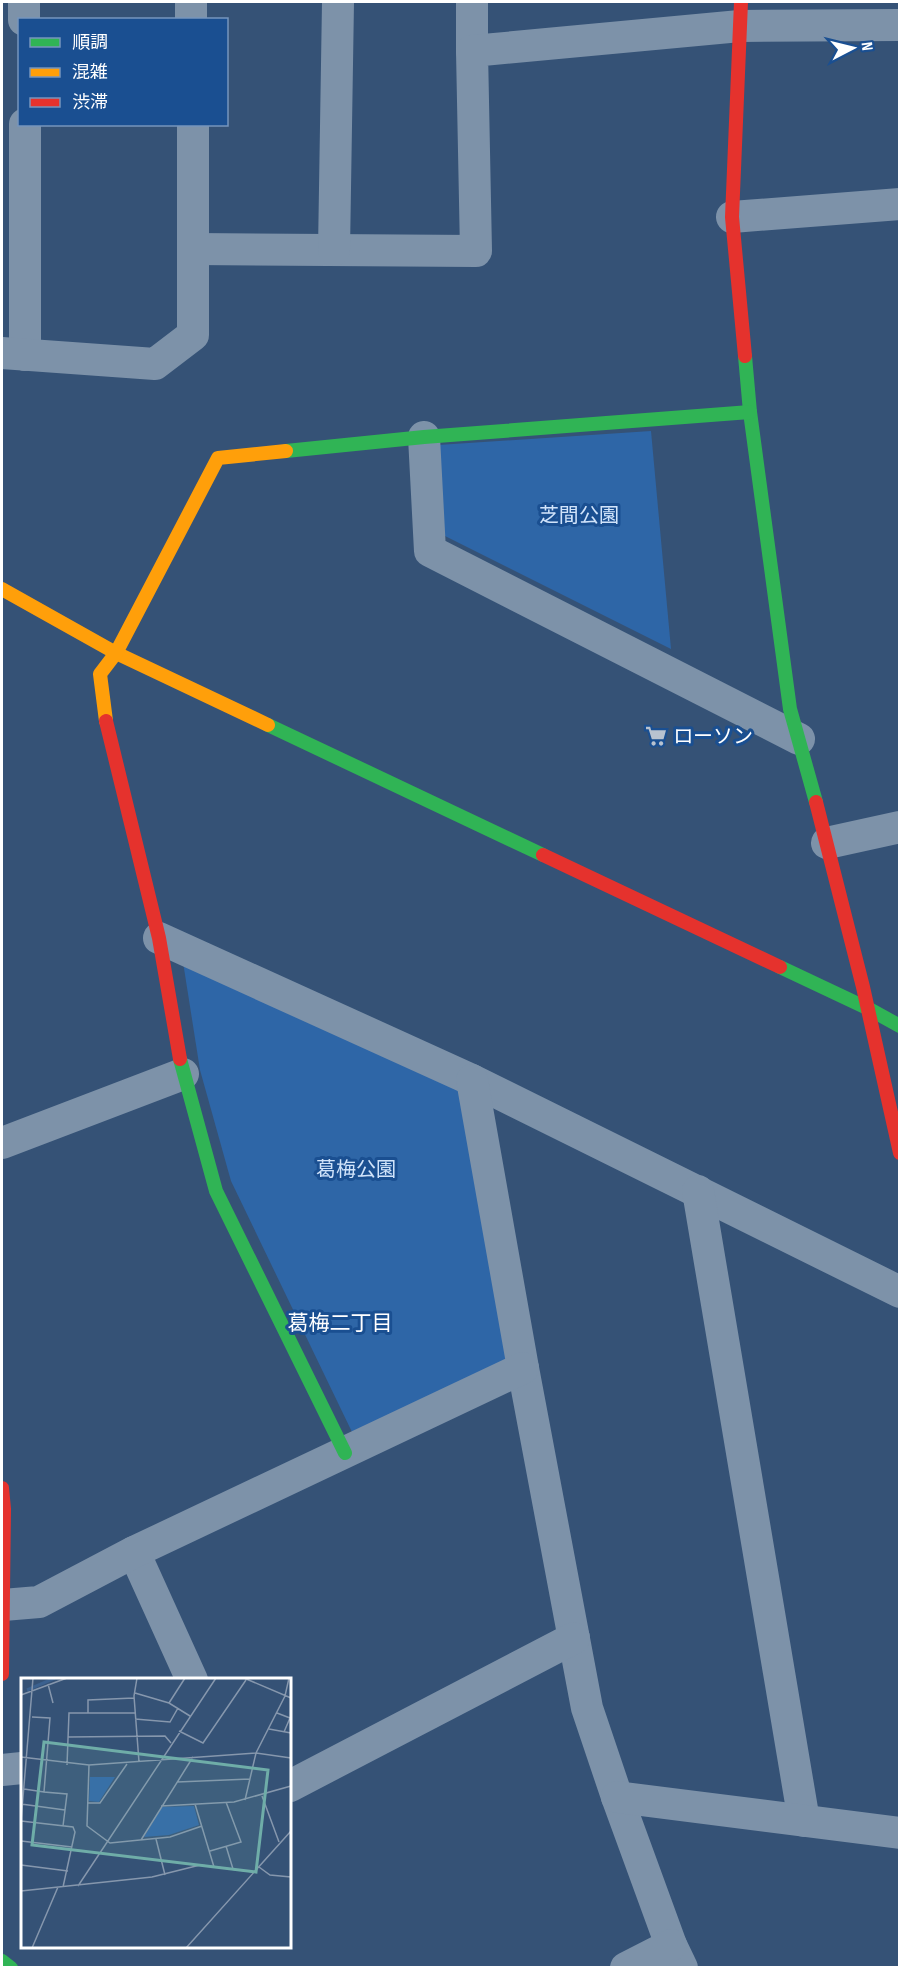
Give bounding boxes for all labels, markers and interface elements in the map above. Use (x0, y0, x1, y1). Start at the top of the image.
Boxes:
legend (18, 18, 228, 126)
north arrow (823, 18, 883, 78)
text: 順調 (72, 32, 108, 53)
text: N (856, 41, 876, 52)
text: 混雑 (72, 62, 108, 83)
text: 渋滞 (72, 92, 108, 113)
park label: 芝間公園 (539, 504, 619, 528)
supermarket icon: ローソン (644, 724, 668, 748)
place label: ローソン (673, 725, 753, 749)
park label: 葛梅公園 (316, 1158, 396, 1182)
district label: 葛梅二丁目 (288, 1311, 393, 1336)
inset map (21, 1678, 291, 1948)

